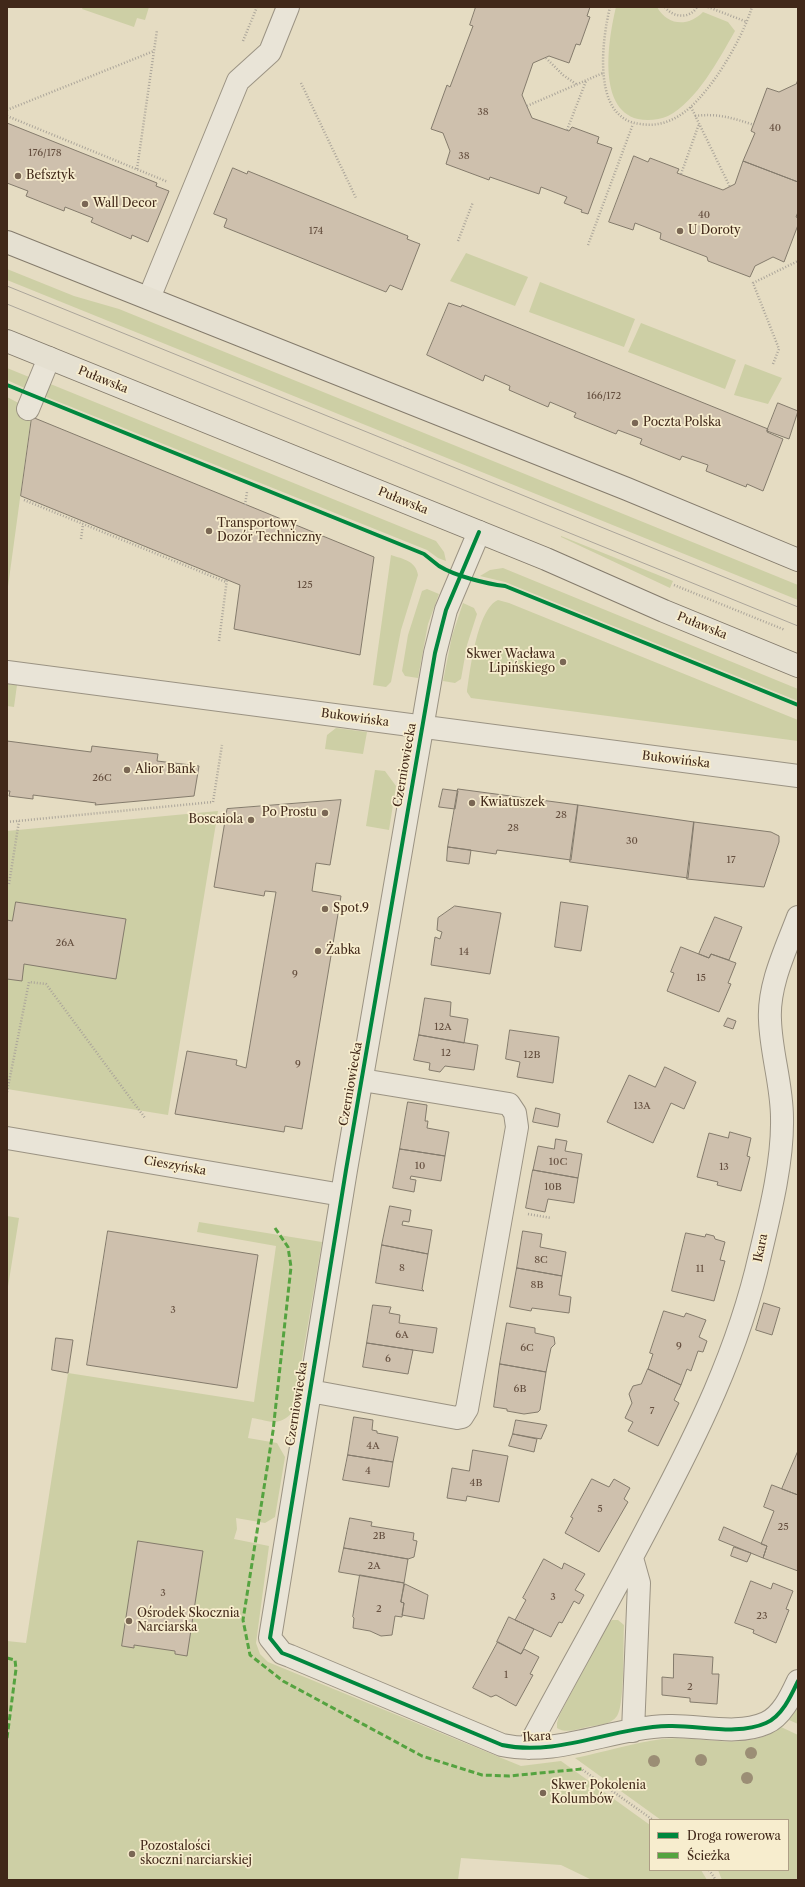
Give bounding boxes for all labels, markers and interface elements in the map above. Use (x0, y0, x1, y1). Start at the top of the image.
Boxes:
house number: 38 (477, 106, 489, 118)
house number: 40 (769, 122, 781, 134)
house number: 176/178 (28, 147, 62, 159)
house number: 38 (458, 150, 470, 162)
place label: Befsztyk (26, 169, 75, 183)
marker: Befsztyk (13, 171, 23, 181)
place label: Wall Decor (93, 197, 157, 211)
marker: Wall Decor (80, 199, 90, 209)
house number: 40 (698, 209, 710, 221)
place label: U Doroty (688, 224, 741, 238)
house number: 174 (309, 225, 323, 237)
marker: U Doroty (675, 226, 685, 236)
street label: Puławska (76, 363, 130, 397)
house number: 166/172 (587, 390, 621, 402)
place label: Poczta Polska (643, 416, 721, 430)
marker: Poczta Polska (630, 418, 640, 428)
street label: Puławska (376, 484, 430, 518)
place label: Transportowy Dozór Techniczny (217, 517, 322, 545)
marker: Transportowy Dozór Techniczny (204, 526, 214, 536)
house number: 125 (297, 579, 313, 591)
street label: Puławska (675, 609, 729, 643)
place label: Skwer Wacława Lipińskiego (466, 648, 555, 676)
marker: Skwer Wacława Lipińskiego (558, 657, 568, 667)
street label: Bukowińska (320, 706, 390, 730)
street label: Czerniowiecka (391, 722, 419, 808)
street label: Bukowińska (641, 749, 711, 771)
place label: Alior Bank (135, 763, 196, 777)
marker: Alior Bank (122, 765, 132, 775)
house number: 26C (92, 772, 112, 784)
place label: Kwiatuszek (480, 796, 545, 810)
marker: Kwiatuszek (467, 798, 477, 808)
place label: Po Prostu (262, 806, 317, 820)
marker: Po Prostu (320, 808, 330, 818)
house number: 28 (555, 809, 567, 821)
place label: Boscaiola (189, 813, 243, 827)
marker: Boscaiola (246, 815, 256, 825)
house number: 28 (507, 822, 519, 834)
house number: 30 (626, 835, 638, 847)
house number: 17 (726, 854, 736, 866)
place label: Spot.9 (333, 902, 369, 916)
marker: Spot.9 (320, 904, 330, 914)
house number: 26A (55, 937, 75, 949)
place label: Żabka (326, 944, 361, 958)
marker: Żabka (313, 946, 323, 956)
house number: 14 (459, 946, 469, 958)
house number: 9 (292, 968, 298, 980)
house number: 15 (696, 972, 706, 984)
house number: 12A (434, 1021, 452, 1033)
street label: Czerniowiecka (337, 1041, 365, 1127)
house number: 12 (441, 1047, 451, 1059)
house number: 12B (524, 1049, 540, 1061)
house number: 9 (295, 1058, 301, 1070)
house number: 13A (633, 1100, 651, 1112)
street label: Cieszyńska (143, 1153, 207, 1179)
house number: 10C (549, 1156, 567, 1168)
house number: 10 (415, 1160, 425, 1172)
house number: 13 (719, 1161, 729, 1173)
house number: 10B (544, 1181, 562, 1193)
street label: Ikara (751, 1232, 771, 1264)
house number: 8C (534, 1254, 548, 1266)
house number: 8 (399, 1262, 405, 1274)
house number: 11 (696, 1263, 704, 1275)
house number: 8B (531, 1279, 543, 1291)
house number: 3 (170, 1304, 176, 1316)
house number: 6A (395, 1329, 409, 1341)
house number: 9 (676, 1340, 682, 1352)
house number: 6C (520, 1342, 534, 1354)
house number: 6 (385, 1353, 391, 1365)
street label: Czerniowiecka (283, 1361, 311, 1447)
house number: 6B (514, 1383, 526, 1395)
house number: 7 (650, 1405, 654, 1417)
house number: 4A (366, 1440, 380, 1452)
house number: 4 (365, 1465, 371, 1477)
house number: 4B (470, 1477, 482, 1489)
house number: 5 (597, 1503, 603, 1515)
house number: 25 (777, 1521, 789, 1533)
house number: 2B (373, 1530, 385, 1542)
house number: 2A (367, 1560, 381, 1572)
house number: 3 (160, 1587, 166, 1599)
house number: 3 (550, 1591, 556, 1603)
house number: 2 (376, 1603, 382, 1615)
place label: Ośrodek Skocznia Narciarska (137, 1607, 240, 1635)
house number: 23 (756, 1610, 768, 1622)
marker: Ośrodek Skocznia Narciarska (124, 1616, 134, 1626)
house number: 1 (504, 1669, 508, 1681)
house number: 2 (687, 1681, 693, 1693)
street label: Ikara (522, 1729, 552, 1745)
place label: Skwer Pokolenia Kolumbów (551, 1779, 646, 1807)
marker: Skwer Pokolenia Kolumbów (538, 1788, 548, 1798)
legend (649, 1819, 789, 1871)
text: Droga rowerowa (687, 1828, 781, 1843)
place label: Pozostalości skoczni narciarskiej (140, 1840, 252, 1868)
text: Ścieżka (687, 1848, 730, 1863)
marker: Pozostalości skoczni narciarskiej (127, 1849, 137, 1859)

